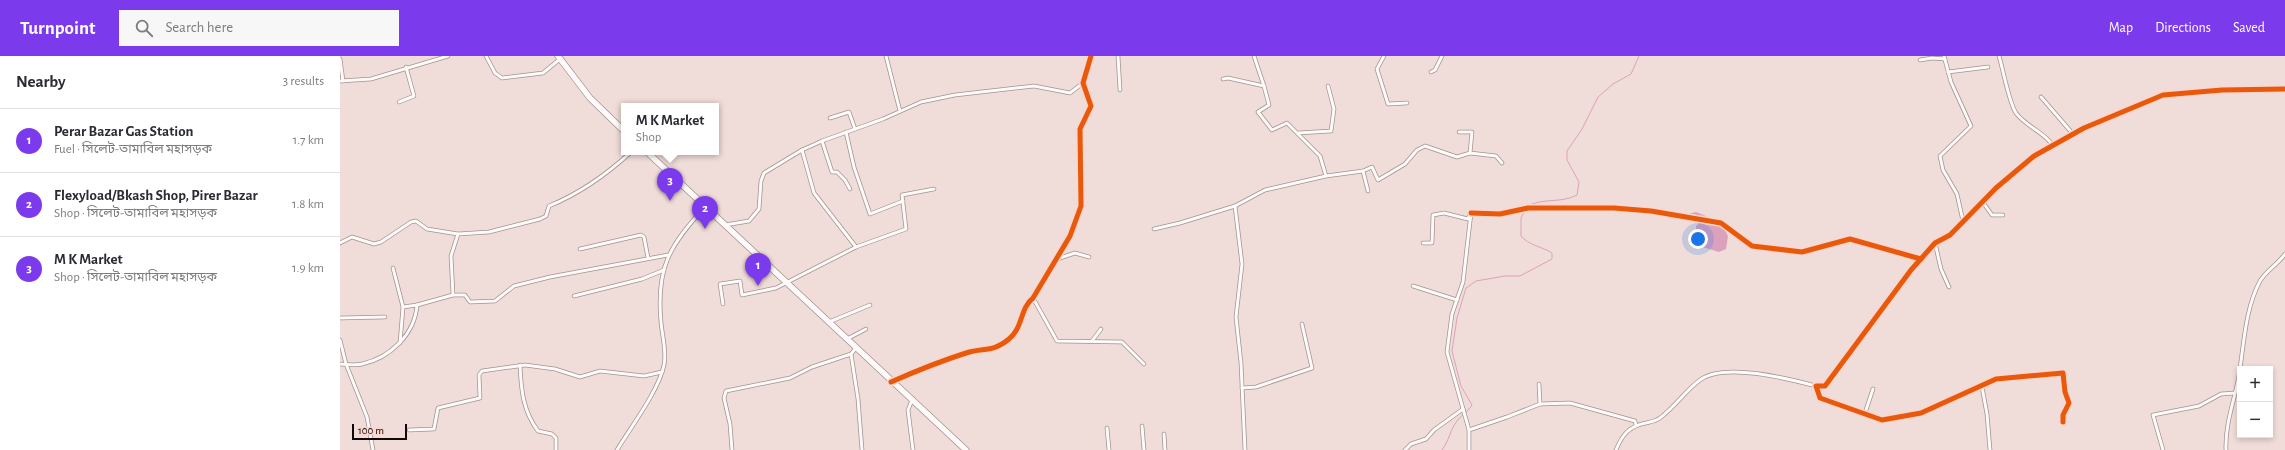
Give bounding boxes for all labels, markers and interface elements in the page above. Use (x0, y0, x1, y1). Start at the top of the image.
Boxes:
search box (119, 10, 399, 46)
icon: search (133, 17, 155, 39)
text: Turnpoint (20, 19, 95, 38)
text: Search here (165, 20, 233, 35)
text: Map (2109, 21, 2133, 35)
text: Directions (2155, 21, 2211, 35)
text: Saved (2233, 21, 2265, 35)
text: Nearby (16, 73, 66, 90)
text: 3 results (283, 75, 324, 88)
popup (621, 103, 719, 155)
text: M K Market (636, 113, 704, 128)
text: Perar Bazar Gas Station (54, 124, 194, 139)
text: Shop (636, 131, 661, 144)
text: 1 (27, 134, 31, 147)
text: 1.7 km (293, 134, 324, 147)
text: Fuel · সিলেট-তামাবিল মহাসড়ক (54, 143, 212, 156)
pin: 3 (657, 168, 683, 201)
text: Flexyload/Bkash Shop, Pirer Bazar (54, 188, 258, 203)
pin: 2 (692, 196, 718, 229)
text: 2 (26, 198, 32, 211)
text: 1.8 km (292, 198, 324, 211)
text: Shop · সিলেট-তামাবিল মহাসড়ক (54, 207, 217, 220)
your location (1688, 229, 1708, 249)
text: M K Market (54, 252, 123, 267)
pin: 1 (745, 253, 771, 286)
text: 3 (26, 262, 32, 275)
text: 1.9 km (292, 262, 324, 275)
text: Shop · সিলেট-তামাবিল মহাসড়ক (54, 271, 217, 284)
map controls (2237, 366, 2273, 438)
button: + (2237, 366, 2273, 402)
button: − (2237, 402, 2273, 438)
scale bar (352, 422, 407, 441)
text: 100 m (358, 425, 384, 436)

